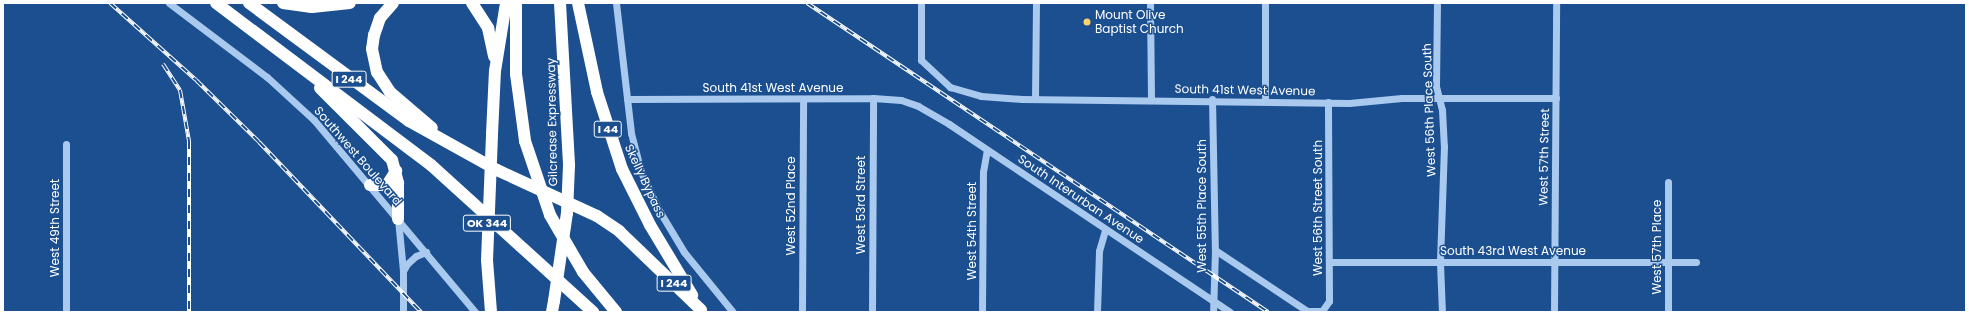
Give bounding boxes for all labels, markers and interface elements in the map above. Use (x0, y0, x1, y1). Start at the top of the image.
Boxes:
place label: Mount Olive Baptist Church (1095, 8, 1184, 36)
marker: Mount Olive Baptist Church (1082, 17, 1092, 27)
street label: West 56th Place South (1419, 43, 1439, 177)
street label: Gilcrease Expressway (544, 58, 560, 186)
road number: I 244 (331, 70, 367, 88)
street label: South 41st West Avenue (703, 81, 843, 95)
street label: South 41st West Avenue (1174, 82, 1316, 98)
street label: Southwest Boulevard (311, 104, 405, 208)
street label: West 57th Street (1536, 108, 1552, 206)
road number: I 44 (593, 120, 623, 138)
street label: West 55th Place South (1195, 139, 1209, 273)
street label: West 56th Street South (1311, 140, 1325, 276)
street label: Skelly Bypass (622, 142, 668, 220)
street label: South Interurban Avenue (1015, 151, 1147, 247)
street label: West 52nd Place (784, 156, 798, 256)
street label: West 53rd Street (854, 156, 868, 254)
street label: West 49th Street (48, 179, 62, 277)
street label: West 54th Street (965, 182, 979, 280)
street label: West 57th Place (1650, 199, 1664, 295)
road number: OK 344 (462, 214, 512, 232)
street label: South 43rd West Avenue (1440, 244, 1586, 258)
road number: I 244 (656, 274, 692, 292)

